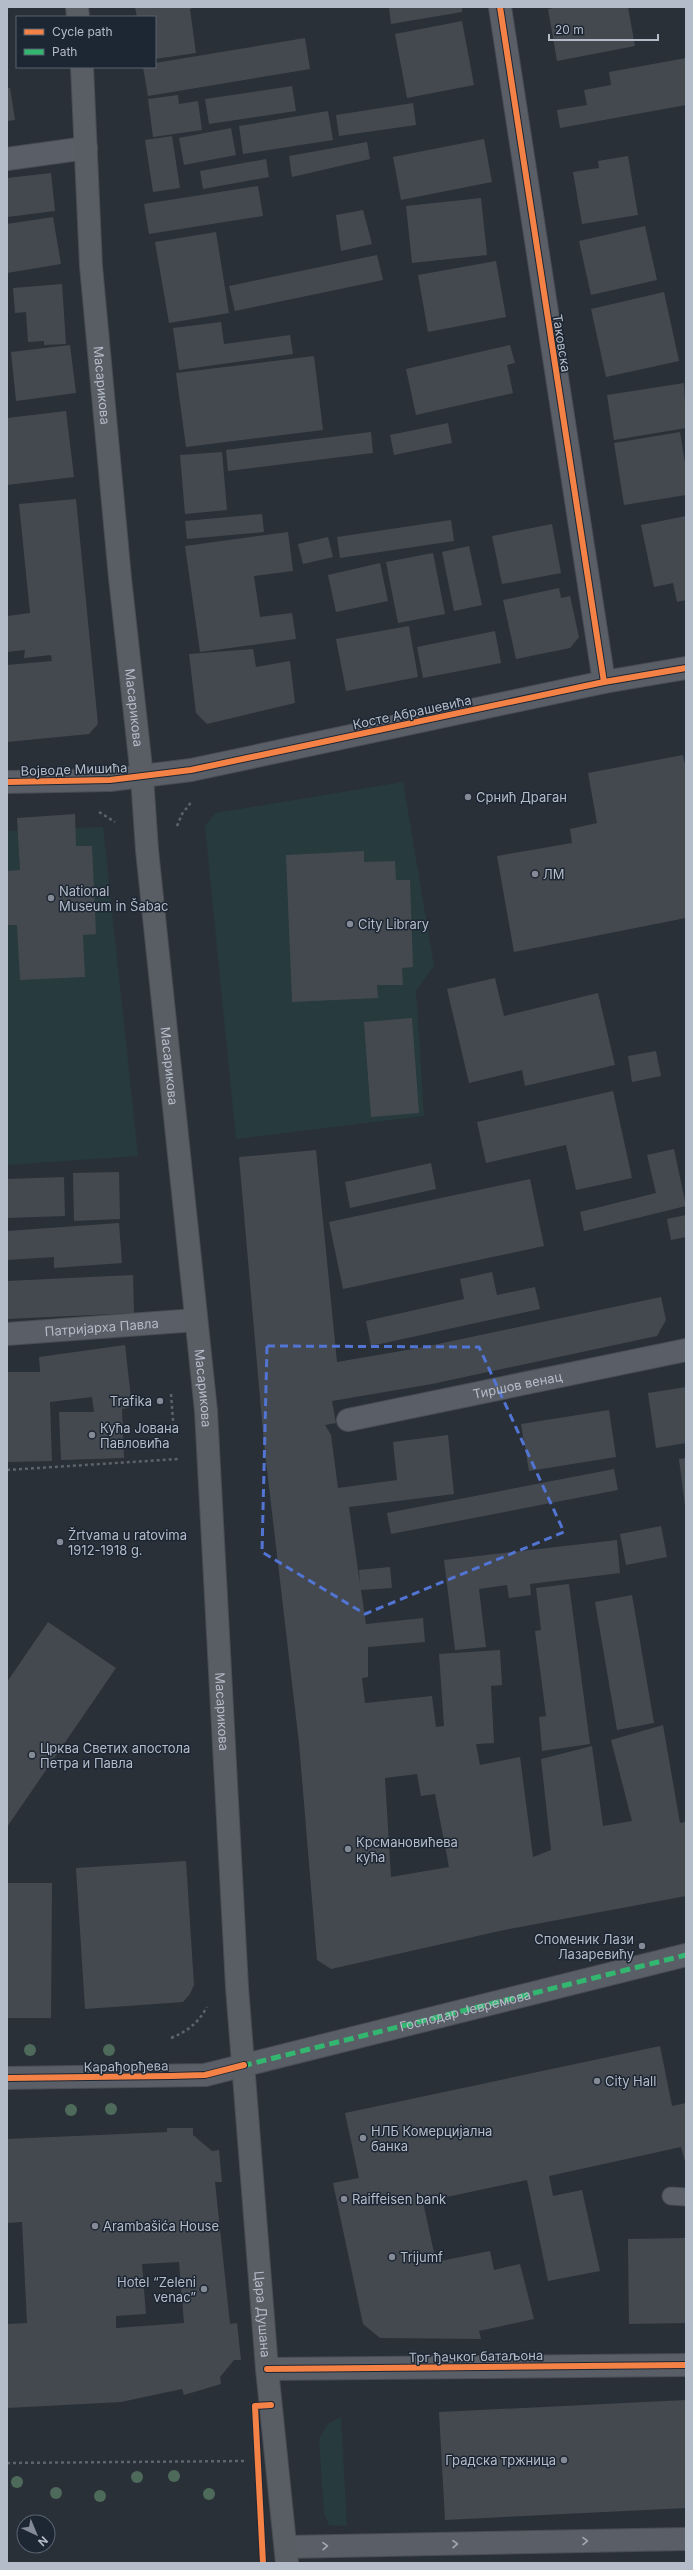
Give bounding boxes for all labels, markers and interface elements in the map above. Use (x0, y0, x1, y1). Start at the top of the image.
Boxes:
legend (16, 16, 156, 68)
scale bar (549, 16, 658, 42)
text: 20 m (555, 22, 584, 37)
text: Cycle path (52, 24, 113, 39)
text: Path (52, 44, 77, 59)
street label: Таковска (550, 313, 574, 373)
street label: Масарикова (90, 345, 114, 425)
street label: Масарикова (122, 668, 147, 748)
street label: Косте Абрашевића (351, 692, 473, 732)
street label: Војводе Мишића (20, 759, 128, 779)
place label: Срнић Драган (476, 789, 567, 805)
marker: Срнић Драган (463, 792, 473, 802)
place label: ЛМ (543, 866, 564, 882)
marker: ЛМ (530, 869, 540, 879)
place label: National Museum in Šabac (59, 883, 169, 914)
marker: National Museum in Šabac (46, 893, 56, 903)
place label: City Library (358, 916, 429, 932)
marker: City Library (345, 919, 355, 929)
street label: Масарикова (158, 1026, 182, 1106)
street label: Патријарха Павла (44, 1315, 159, 1339)
street label: Масарикова (192, 1348, 215, 1428)
street label: Тиршов венац (471, 1368, 564, 1402)
place label: Trafika (110, 1393, 152, 1409)
marker: Trafika (155, 1396, 165, 1406)
place label: Кућа Јована Павловића (100, 1420, 179, 1451)
marker: Кућа Јована Павловића (87, 1430, 97, 1440)
place label: Žrtvama u ratovima 1912-1918 g. (68, 1527, 187, 1558)
marker: Žrtvama u ratovima 1912-1918 g. (55, 1537, 65, 1547)
street label: Масарикова (212, 1672, 232, 1751)
place label: Црква Светих апостола Петра и Павла (40, 1740, 190, 1771)
marker: Црква Светих апостола Петра и Павла (27, 1750, 37, 1760)
place label: Крсмановићева кућа (356, 1834, 458, 1865)
marker: Крсмановићева кућа (343, 1844, 353, 1854)
place label: Споменик Лази Лазаревићу (534, 1931, 634, 1962)
marker: Споменик Лази Лазаревићу (637, 1941, 647, 1951)
street label: Господар Јевремова (398, 1986, 532, 2034)
street label: Карађорђева (83, 2057, 169, 2075)
place label: City Hall (605, 2073, 656, 2089)
marker: City Hall (592, 2076, 602, 2086)
place label: НЛБ Комерцијална банка (371, 2123, 492, 2154)
marker: НЛБ Комерцијална банка (358, 2133, 368, 2143)
place label: Raiffeisen bank (352, 2191, 446, 2207)
marker: Raiffeisen bank (339, 2194, 349, 2204)
place label: Arambašića House (103, 2218, 219, 2234)
marker: Arambašića House (90, 2221, 100, 2231)
place label: Trijumf (400, 2249, 443, 2265)
marker: Trijumf (387, 2252, 397, 2262)
street label: Цара Душана (251, 2270, 274, 2358)
place label: Hotel “Zeleni venac” (117, 2274, 196, 2305)
marker: Hotel “Zeleni venac” (199, 2284, 209, 2294)
street label: Трг ђачког батаљона (409, 2347, 543, 2365)
place label: Градска тржница (445, 2452, 556, 2468)
marker: Градска тржница (559, 2455, 569, 2465)
north arrow (16, 2514, 56, 2554)
text: N (35, 2533, 51, 2549)
one-way arrow (582, 2537, 588, 2545)
one-way arrow (452, 2540, 458, 2548)
one-way arrow (322, 2542, 328, 2550)

